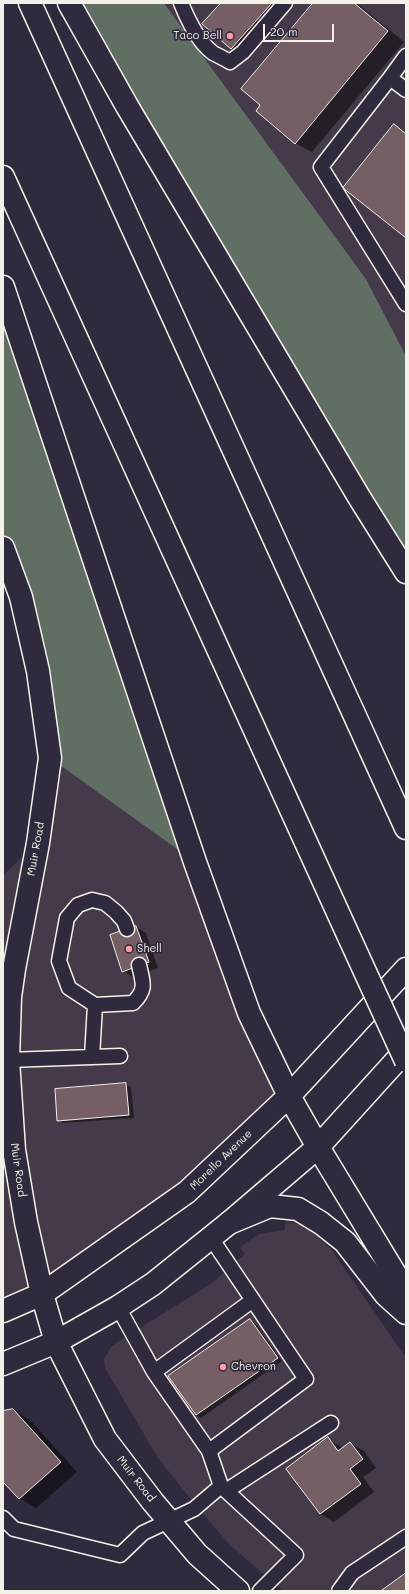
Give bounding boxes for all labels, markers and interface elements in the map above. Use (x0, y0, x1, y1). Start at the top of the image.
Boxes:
scale bar (265, 16, 336, 42)
text: 20 m (270, 23, 298, 39)
place label: Taco Bell (173, 29, 222, 43)
marker: Taco Bell (225, 31, 235, 41)
street label: Muir Road (25, 821, 47, 877)
place label: Shell (137, 942, 162, 956)
marker: Shell (124, 944, 134, 954)
street label: Morello Avenue (187, 1127, 255, 1193)
street label: Muir Road (8, 1142, 28, 1198)
place label: Chevron (231, 1360, 276, 1374)
marker: Chevron (218, 1362, 228, 1372)
street label: Muir Road (114, 1453, 158, 1505)

